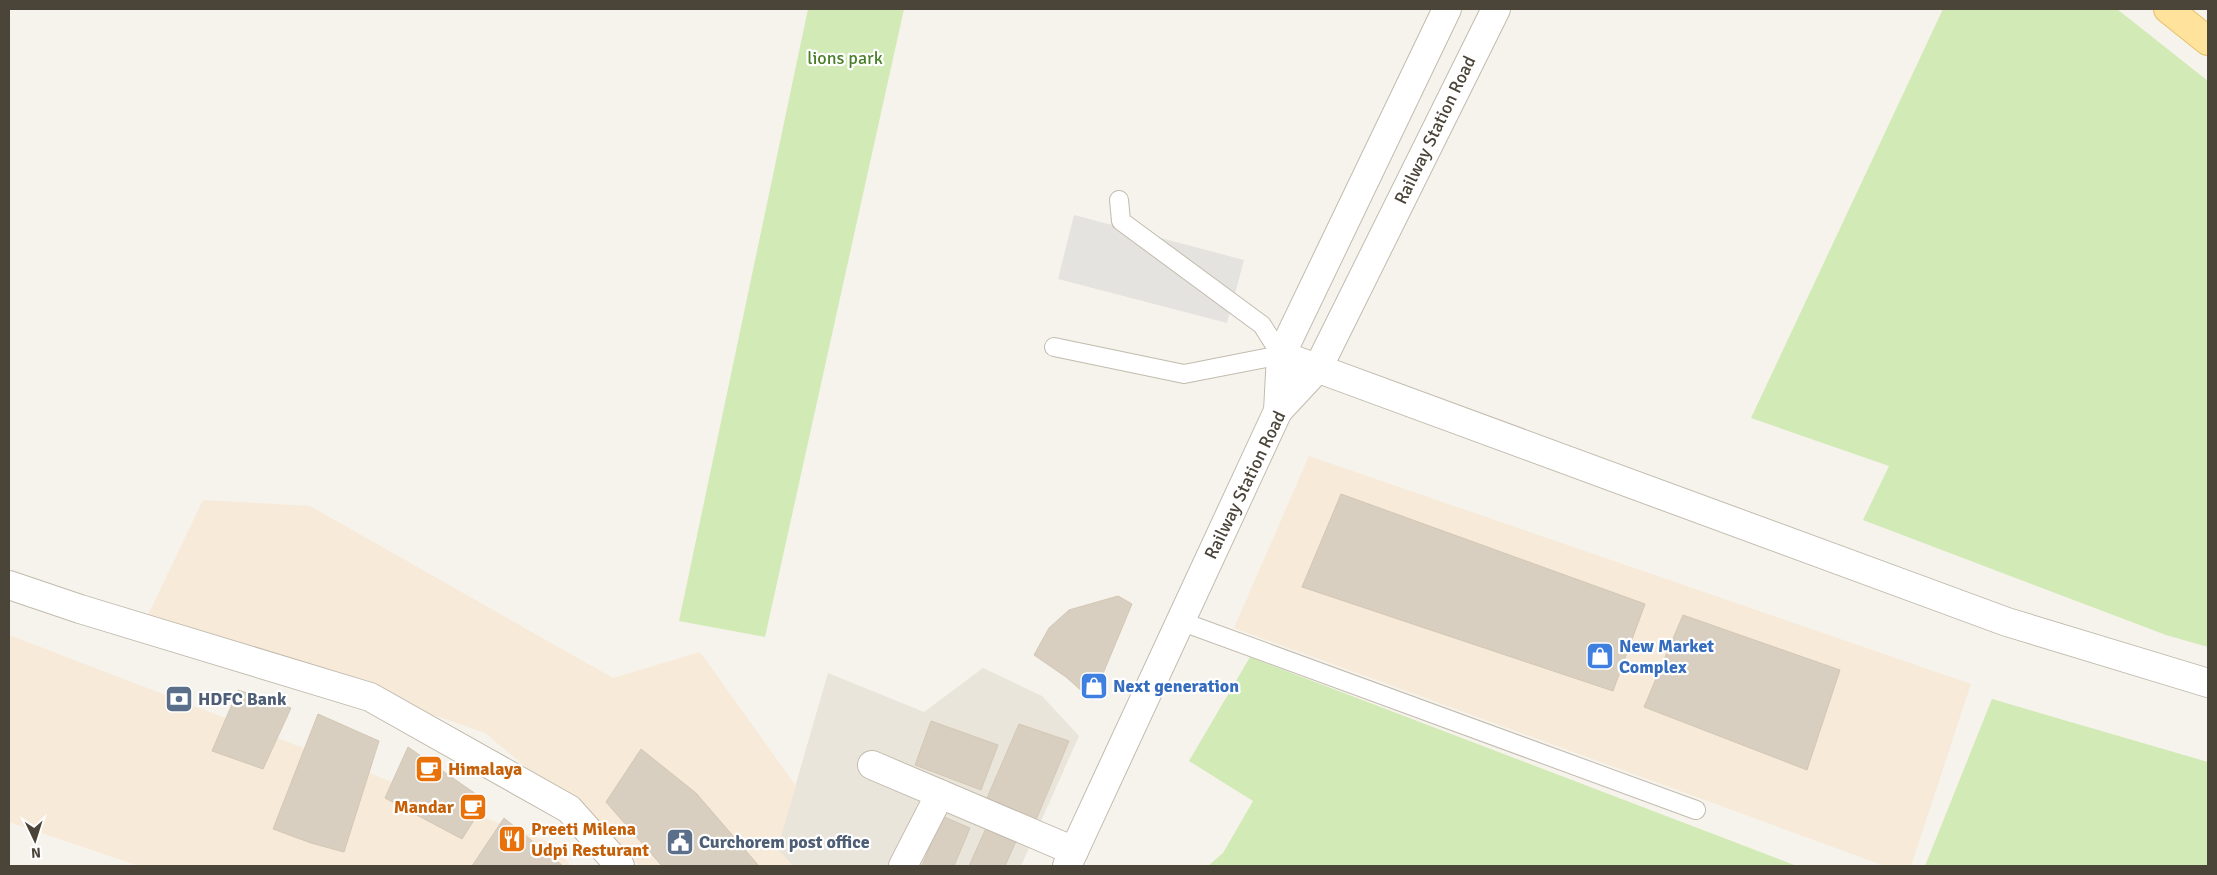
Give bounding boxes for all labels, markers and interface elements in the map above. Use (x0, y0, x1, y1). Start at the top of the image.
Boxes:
park label: lions park (807, 47, 883, 69)
street label: Railway Station Road (1390, 52, 1480, 208)
street label: Railway Station Road (1200, 407, 1290, 563)
place label: New Market Complex (1619, 635, 1714, 678)
shop icon: New Market Complex (1585, 641, 1615, 671)
shop icon: Next generation (1079, 671, 1109, 701)
place label: Next generation (1113, 675, 1239, 697)
bank icon: HDFC Bank (164, 684, 194, 714)
place label: HDFC Bank (198, 688, 287, 710)
cafe icon: Himalaya (414, 754, 444, 784)
place label: Himalaya (448, 758, 522, 780)
cafe icon: Mandar (458, 792, 488, 822)
place label: Mandar (394, 796, 455, 818)
north arrow (10, 815, 60, 865)
place label: Preeti Milena Udpi Resturant (531, 818, 649, 861)
restaurant icon: Preeti Milena Udpi Resturant (497, 824, 527, 854)
public building icon: Curchorem post office (665, 827, 695, 857)
place label: Curchorem post office (699, 831, 870, 853)
text: N (30, 844, 41, 861)

